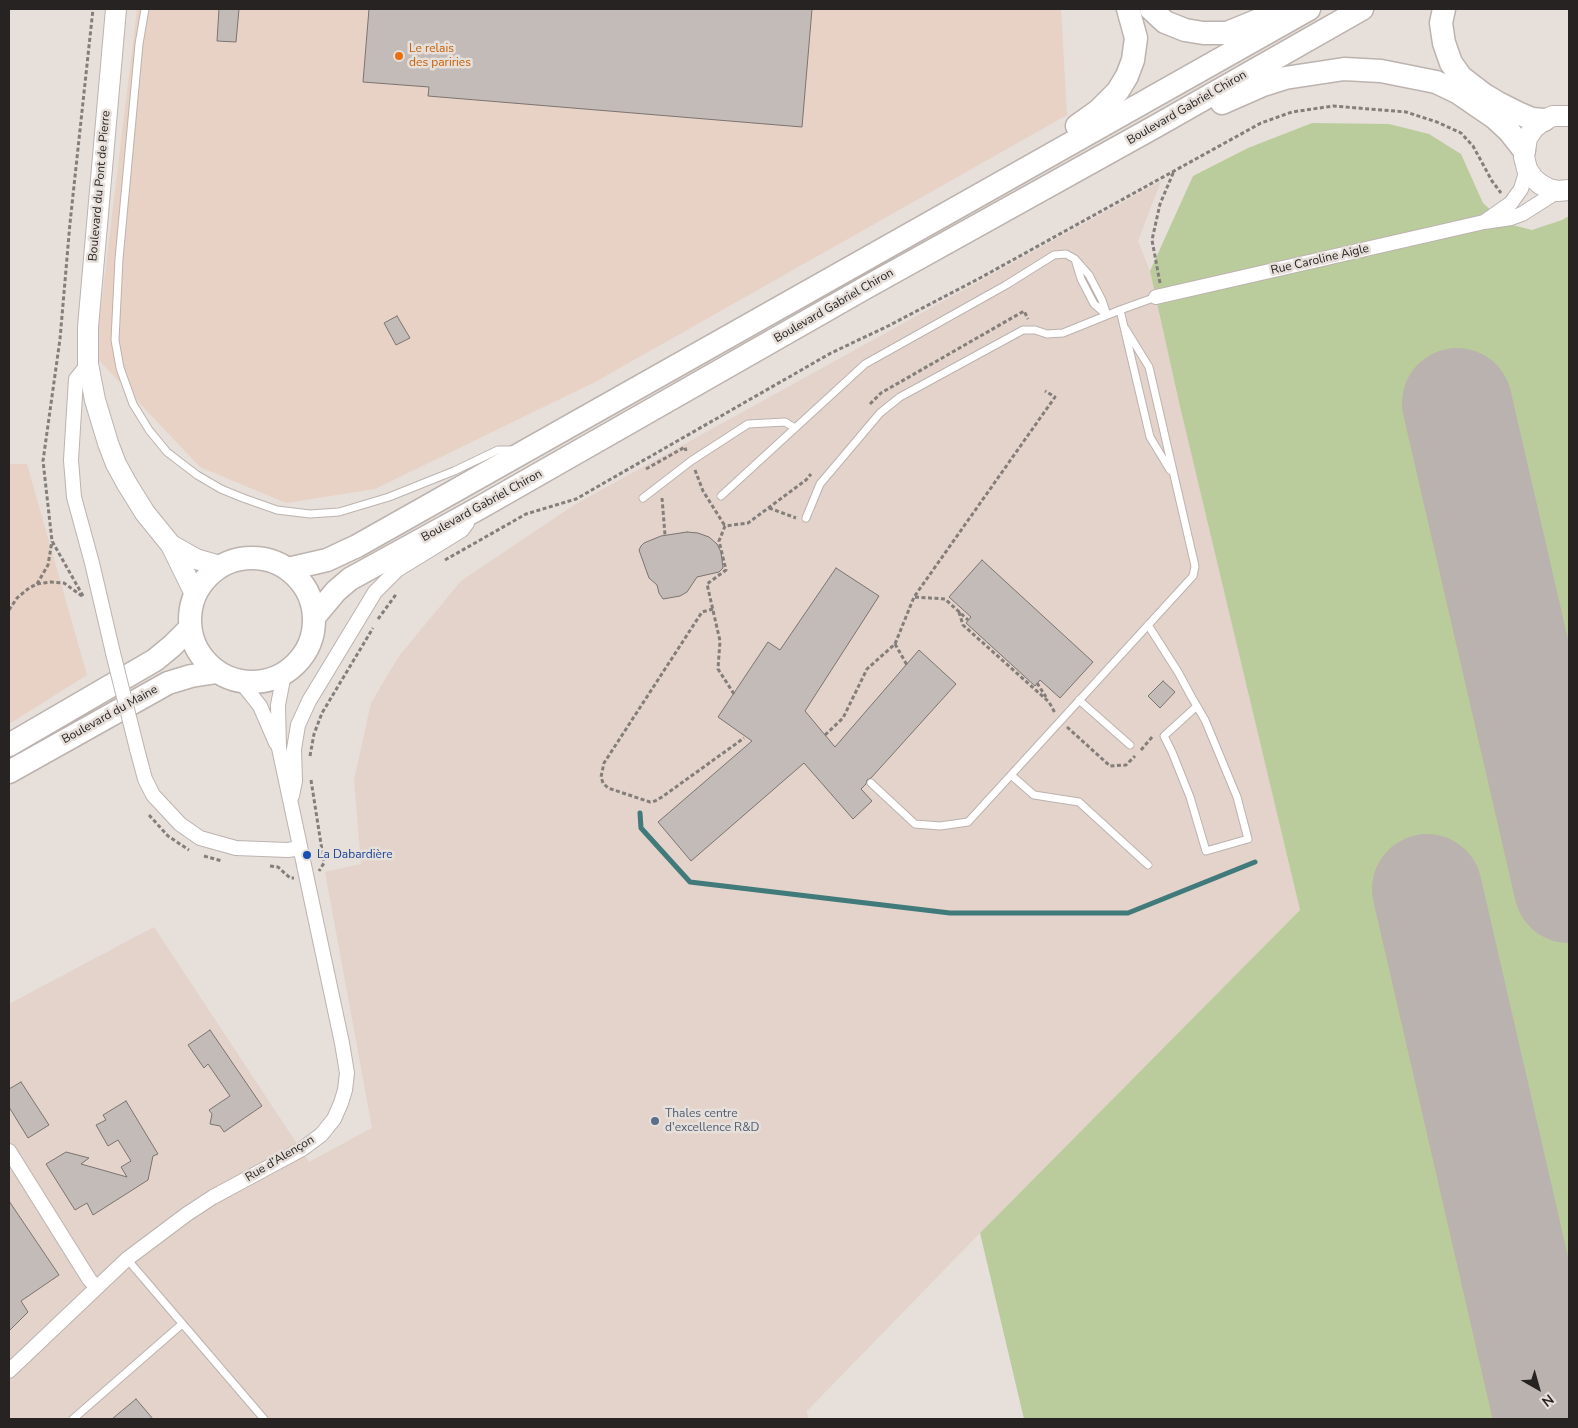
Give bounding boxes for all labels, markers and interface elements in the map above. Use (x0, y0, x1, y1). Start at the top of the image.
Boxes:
place label: Le relais des pariries (409, 42, 471, 70)
marker: Le relais des pariries (393, 50, 405, 62)
street label: Boulevard Gabriel Chiron (1125, 68, 1249, 148)
street label: Boulevard du Pont de Pierre (86, 110, 114, 262)
street label: Rue Caroline Aigle (1269, 242, 1371, 278)
street label: Boulevard Gabriel Chiron (772, 266, 896, 346)
street label: Boulevard Gabriel Chiron (419, 467, 545, 545)
street label: Boulevard du Maine (60, 683, 160, 747)
place label: La Dabardière (317, 848, 393, 862)
marker: La Dabardière (301, 849, 313, 861)
place label: Thales centre d'excellence R&D (665, 1107, 759, 1135)
marker: Thales centre d'excellence R&D (649, 1115, 661, 1127)
street label: Rue d’Alençon (243, 1133, 317, 1185)
north arrow (1513, 1363, 1563, 1413)
text: N (1538, 1389, 1558, 1411)

